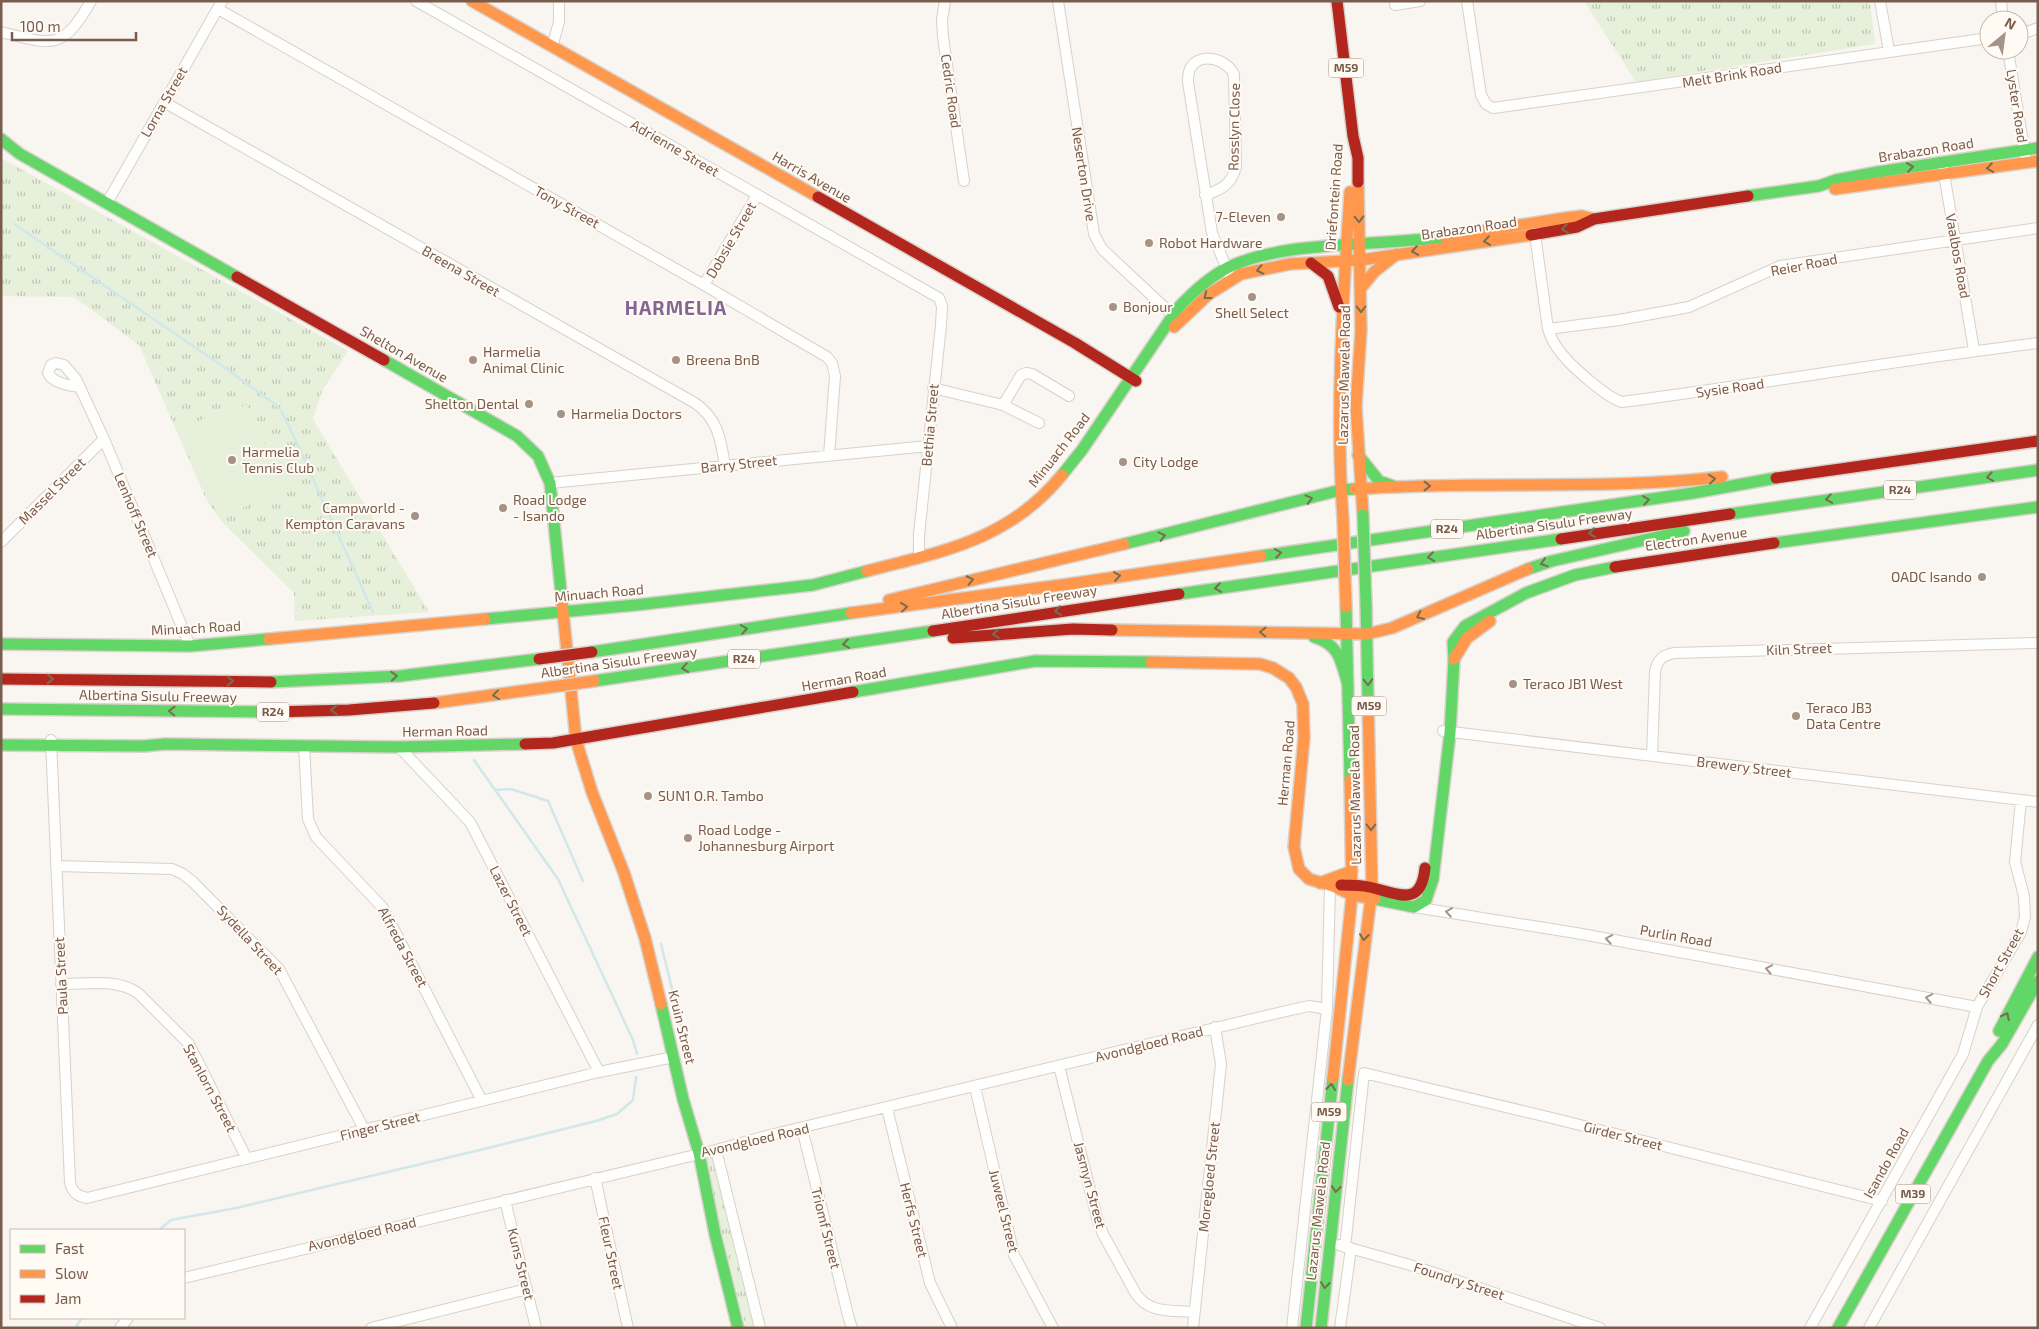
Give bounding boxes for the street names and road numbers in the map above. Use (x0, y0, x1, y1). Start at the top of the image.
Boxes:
street label: Cedric Road (938, 53, 965, 129)
road number: M59 (1328, 58, 1364, 78)
street label: Melt Brink Road (1681, 58, 1783, 91)
street label: Lorna Street (137, 63, 191, 140)
street label: Lyster Road (2003, 68, 2032, 144)
street label: Rosslyn Close (1224, 83, 1243, 171)
street label: Adrienne Street (628, 115, 722, 180)
street label: Neserton Drive (1069, 125, 1100, 222)
street label: Brabazon Road (1877, 134, 1975, 165)
street label: Driefontein Road (1321, 143, 1346, 251)
street label: Harris Avenue (770, 147, 855, 206)
street label: Tony Street (532, 182, 603, 231)
street label: Dobsie Street (702, 199, 759, 281)
street label: Brabazon Road (1420, 212, 1518, 243)
street label: Vaalbos Road (1943, 212, 1974, 300)
street label: Breena Street (419, 241, 503, 300)
street label: Reier Road (1769, 250, 1839, 279)
street label: Lazarus Mawela Road (1334, 305, 1353, 445)
street label: Shelton Avenue (357, 322, 451, 386)
street label: Sysie Road (1695, 374, 1765, 401)
street label: Bethia Street (917, 383, 942, 467)
street label: Minuach Road (1024, 409, 1093, 490)
street label: Barry Street (700, 451, 778, 476)
street label: Massel Street (15, 454, 89, 528)
street label: Lenhoff Street (111, 470, 162, 560)
road number: R24 (1884, 480, 1916, 500)
street label: Albertina Sisulu Freeway (1475, 504, 1634, 543)
road number: R24 (1431, 520, 1463, 538)
street label: Electron Avenue (1644, 523, 1748, 554)
street label: Minuach Road (553, 580, 644, 605)
street label: Albertina Sisulu Freeway (940, 581, 1099, 622)
street label: Minuach Road (151, 617, 241, 638)
street label: Kiln Street (1766, 639, 1832, 658)
street label: Albertina Sisulu Freeway (540, 642, 699, 681)
road number: R24 (728, 650, 760, 669)
street label: Herman Road (800, 663, 888, 694)
street label: Albertina Sisulu Freeway (79, 686, 238, 705)
road number: M59 (1352, 696, 1386, 716)
road number: R24 (257, 702, 289, 722)
street label: Herman Road (1273, 719, 1298, 807)
street label: Herman Road (402, 721, 488, 740)
street label: Lazarus Mawela Road (1345, 725, 1364, 865)
street label: Brewery Street (1696, 752, 1792, 781)
street label: Lazer Street (486, 863, 536, 939)
street label: Sydella Street (214, 901, 287, 978)
street label: Alfreda Street (375, 904, 432, 990)
street label: Purlin Road (1639, 921, 1714, 950)
street label: Short Street (1974, 925, 2027, 1001)
street label: Paula Street (50, 937, 71, 1015)
street label: Kruin Street (665, 988, 700, 1066)
street label: Avondgloed Road (1093, 1022, 1205, 1065)
street label: Stanlorn Street (180, 1041, 241, 1134)
road number: M59 (1312, 1102, 1346, 1122)
street label: Finger Street (338, 1107, 422, 1144)
street label: Girder Street (1582, 1118, 1664, 1154)
street label: Avondgloed Road (699, 1119, 811, 1160)
street label: Moregloed Street (1194, 1121, 1223, 1233)
street label: Isando Road (1859, 1125, 1912, 1201)
street label: Jasmyn Street (1071, 1139, 1110, 1230)
street label: Lazarus Mawela Road (1302, 1141, 1333, 1281)
street label: Juweel Street (986, 1168, 1023, 1254)
street label: Herfs Street (897, 1180, 932, 1259)
road number: M39 (1896, 1184, 1930, 1204)
street label: Triomf Street (808, 1185, 845, 1270)
street label: Avondgloed Road (306, 1213, 418, 1254)
street label: Fleur Street (595, 1215, 628, 1291)
street label: Kuns Street (504, 1226, 539, 1302)
street label: Foundry Street (1412, 1258, 1507, 1303)

